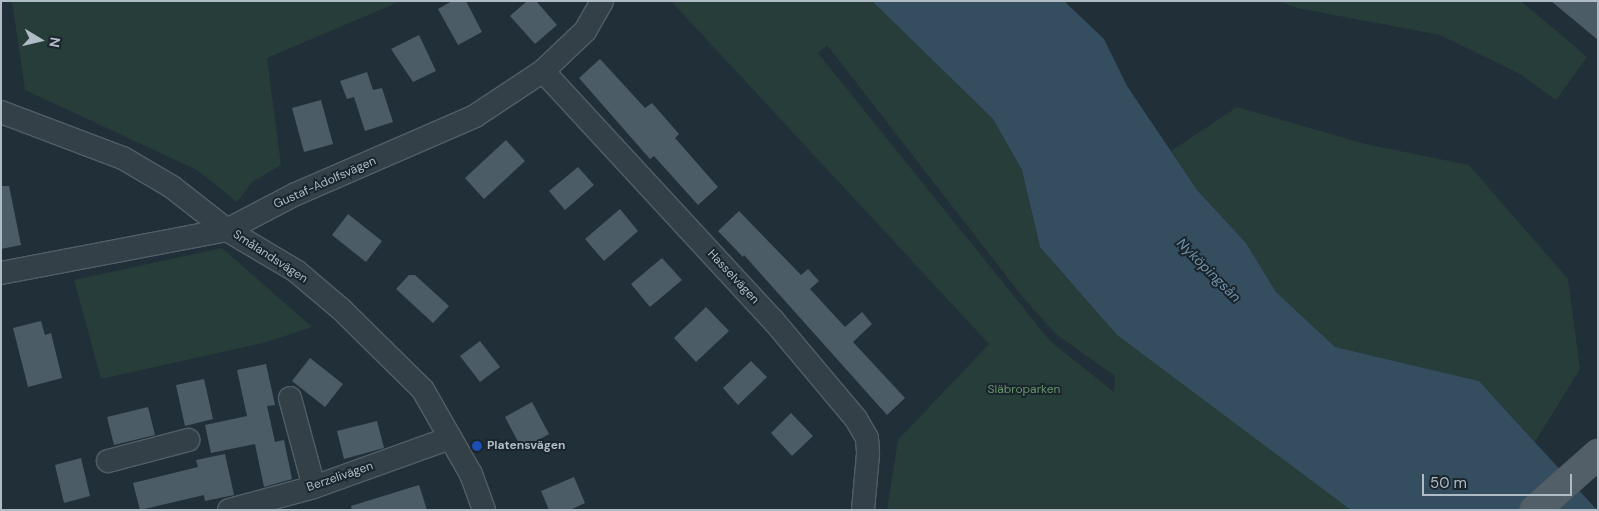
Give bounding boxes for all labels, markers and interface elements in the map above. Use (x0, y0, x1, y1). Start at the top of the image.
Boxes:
north arrow (15, 15, 65, 65)
text: N (45, 36, 65, 49)
street label: Gustaf-Adolfsvägen (272, 154, 378, 212)
street label: Smålandsvägen (230, 227, 310, 287)
water label: Nyköpingsån (1174, 235, 1244, 305)
street label: Hasselvägen (704, 247, 762, 307)
park label: Släbroparken (988, 383, 1060, 397)
place label: Platensvägen (487, 439, 565, 453)
marker: Platensvägen (471, 440, 483, 452)
street label: Berzelivägen (305, 459, 375, 495)
scale bar (1424, 464, 1574, 496)
text: 50 m (1430, 473, 1467, 493)

